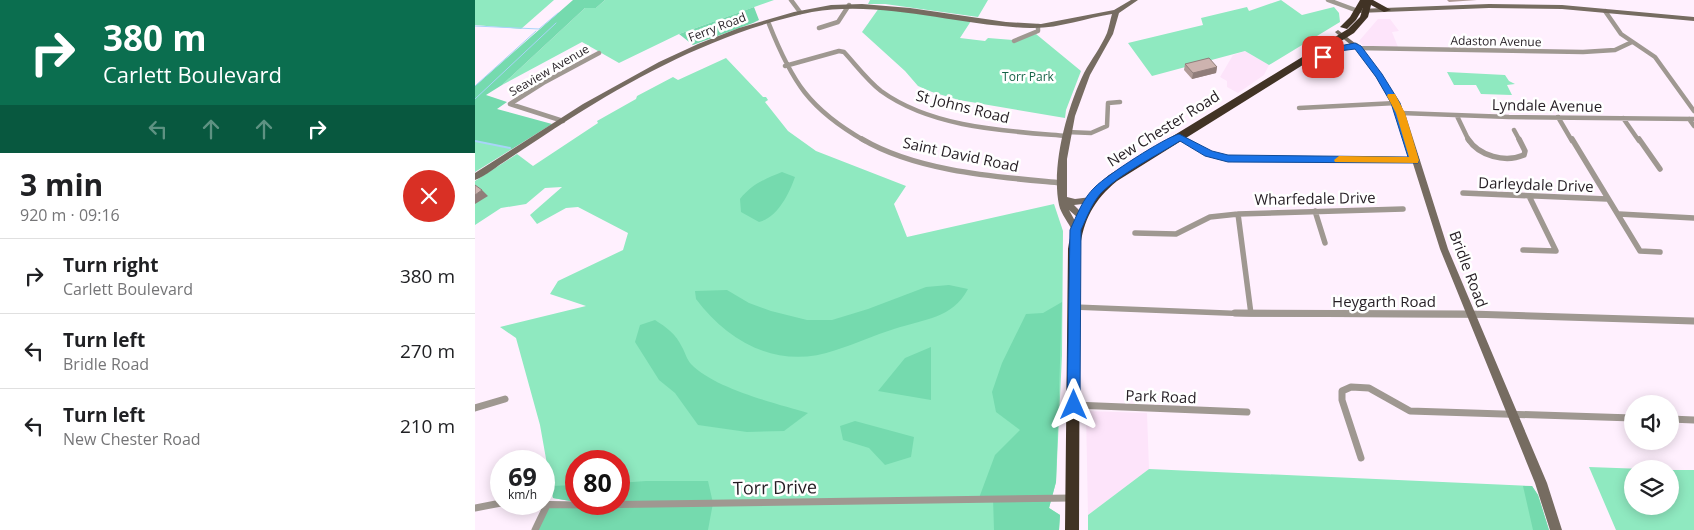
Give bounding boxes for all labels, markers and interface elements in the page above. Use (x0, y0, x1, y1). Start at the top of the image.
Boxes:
street label: Ferry Road (686, 8, 748, 46)
text: 380 m (103, 14, 207, 61)
icon: right (20, 20, 85, 85)
street label: Adaston Avenue (1450, 32, 1542, 50)
pin (1302, 36, 1344, 78)
street label: Seaview Avenue (506, 40, 592, 100)
icon: arrive (1309, 43, 1337, 71)
text: Carlett Boulevard (103, 59, 282, 89)
park label: Torr Park (1002, 68, 1055, 85)
street label: St Johns Road (914, 85, 1012, 127)
street label: New Chester Road (1103, 85, 1223, 171)
street label: Lyndale Avenue (1492, 94, 1602, 116)
icon: left (144, 115, 172, 143)
icon: ahead (197, 115, 225, 143)
icon: ahead (250, 115, 278, 143)
icon: right (303, 115, 331, 143)
street label: Saint David Road (901, 132, 1021, 176)
text: 3 min (20, 164, 103, 205)
button: close (403, 170, 455, 222)
street label: Darleydale Drive (1478, 172, 1594, 196)
street label: Wharfedale Drive (1254, 187, 1376, 209)
text: 920 m · 09:16 (20, 204, 120, 226)
street label: Bridle Road (1445, 228, 1493, 310)
text: Turn right (63, 252, 158, 278)
icon: right (20, 262, 48, 290)
text: 380 m (400, 263, 455, 289)
text: Carlett Boulevard (63, 278, 193, 300)
street label: Heygarth Road (1332, 291, 1436, 311)
text: Turn left (63, 327, 145, 353)
icon: left (20, 337, 48, 365)
text: 270 m (400, 338, 455, 364)
text: Bridle Road (63, 353, 149, 375)
position arrow (1047, 378, 1099, 430)
street label: Park Road (1125, 385, 1197, 407)
map controls (1624, 395, 1679, 515)
button: sound (1624, 395, 1679, 450)
text: Turn left (63, 402, 145, 428)
icon: left (20, 412, 48, 440)
text: 210 m (400, 413, 455, 439)
text: New Chester Road (63, 428, 201, 450)
speed limit sign: 80 (565, 450, 630, 515)
text: 69 (508, 459, 537, 493)
button: layers (1624, 460, 1679, 515)
street label: Torr Drive (733, 474, 817, 500)
text: km/h (508, 486, 537, 503)

